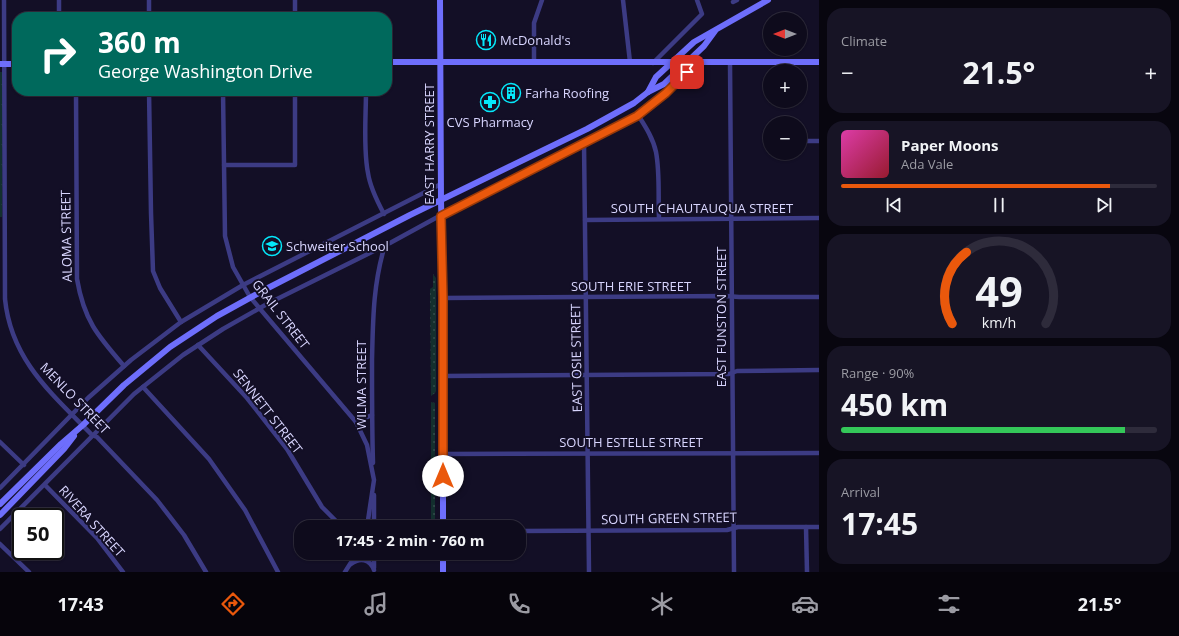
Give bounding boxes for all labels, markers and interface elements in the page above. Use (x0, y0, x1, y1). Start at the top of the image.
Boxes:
north arrow (763, 12, 807, 56)
map controls (763, 12, 807, 160)
text: 360 m (98, 23, 181, 61)
icon: right (32, 28, 84, 80)
restaurant icon: McDonald's (475, 29, 497, 51)
place label: McDonald's (500, 31, 571, 49)
text: Climate (841, 32, 887, 50)
text: 21.5° (963, 52, 1035, 93)
pin (670, 55, 704, 89)
text: − (841, 57, 854, 87)
text: + (1144, 57, 1157, 87)
text: George Washington Drive (98, 59, 313, 83)
icon: arrive (676, 61, 698, 83)
button: + (763, 64, 807, 108)
street label: EAST HARRY STREET (420, 82, 438, 205)
building icon: Farha Roofing (500, 82, 522, 104)
place label: Farha Roofing (525, 84, 609, 102)
pharmacy icon: CVS Pharmacy (479, 91, 501, 113)
place label: CVS Pharmacy (447, 113, 534, 131)
button: − (763, 116, 807, 160)
text: Paper Moons (901, 135, 999, 155)
text: Ada Vale (901, 155, 953, 173)
street label: ALOMA STREET (56, 189, 76, 282)
icon: previous (883, 194, 905, 216)
icon: pause (988, 194, 1010, 216)
icon: next (1093, 194, 1115, 216)
street label: SOUTH CHAUTAUQUA STREET (611, 199, 794, 217)
school or university icon: Schweiter School (261, 235, 283, 257)
place label: Schweiter School (286, 237, 389, 255)
street label: EAST FUNSTON STREET (712, 246, 730, 387)
text: 49 (975, 263, 1023, 319)
street label: GRAIL STREET (248, 276, 314, 353)
street label: SOUTH ERIE STREET (571, 277, 692, 295)
street label: EAST OSIE STREET (566, 303, 586, 412)
text: km/h (982, 313, 1016, 332)
street label: WILMA STREET (352, 339, 370, 430)
street label: MENLO STREET (36, 358, 114, 438)
text: Range · 90% (841, 364, 914, 382)
street label: SENNETT STREET (229, 365, 307, 458)
text: 450 km (841, 384, 948, 425)
street label: SOUTH ESTELLE STREET (559, 433, 704, 451)
position arrow (422, 455, 464, 497)
street label: RIVERA STREET (55, 481, 129, 561)
text: Arrival (841, 483, 880, 501)
text: 17:45 (841, 503, 918, 544)
speed limit sign: 50 (12, 508, 64, 560)
street label: SOUTH GREEN STREET (601, 508, 738, 528)
text: 17:45 · 2 min · 760 m (336, 530, 484, 550)
icon: directions (219, 590, 247, 618)
icon: music (362, 590, 390, 618)
icon: phone (505, 590, 533, 618)
icon: climate (648, 590, 676, 618)
icon: car (791, 590, 819, 618)
icon: filters (935, 590, 963, 618)
text: 17:43 (58, 592, 104, 616)
text: 21.5° (1078, 592, 1121, 616)

